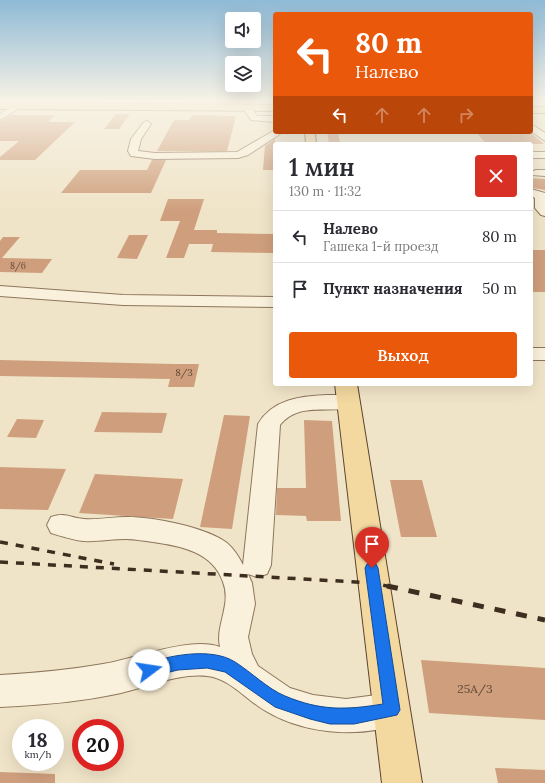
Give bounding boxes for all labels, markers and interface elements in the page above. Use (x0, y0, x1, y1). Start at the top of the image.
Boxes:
map controls (225, 12, 261, 92)
button: sound (225, 12, 261, 48)
text: 80 m (355, 25, 422, 61)
icon: left (289, 28, 341, 80)
button: layers (225, 56, 261, 92)
text: Налево (355, 60, 419, 83)
icon: left (329, 104, 351, 126)
icon: ahead (371, 104, 393, 126)
icon: ahead (413, 104, 435, 126)
icon: right (455, 104, 477, 126)
text: 1 мин (289, 152, 355, 183)
button: close (475, 155, 517, 197)
text: 130 m · 11:32 (289, 183, 361, 200)
text: Налево (323, 219, 378, 238)
icon: left (289, 226, 311, 248)
text: 80 m (482, 227, 517, 246)
text: Гашека 1-й проезд (323, 238, 438, 255)
house number: 8/6 (10, 260, 26, 272)
icon: arrive (289, 278, 311, 300)
text: Пункт назначения (323, 279, 463, 298)
text: 50 m (482, 279, 517, 298)
button: Выход (289, 332, 517, 378)
house number: 8/3 (175, 366, 193, 379)
pin (355, 527, 389, 568)
icon: arrive (361, 533, 383, 555)
position arrow (128, 649, 170, 691)
house number: 25А/3 (457, 681, 493, 697)
speed limit sign: 20 (72, 719, 124, 771)
text: 18 (28, 727, 48, 752)
text: km/h (24, 748, 52, 761)

